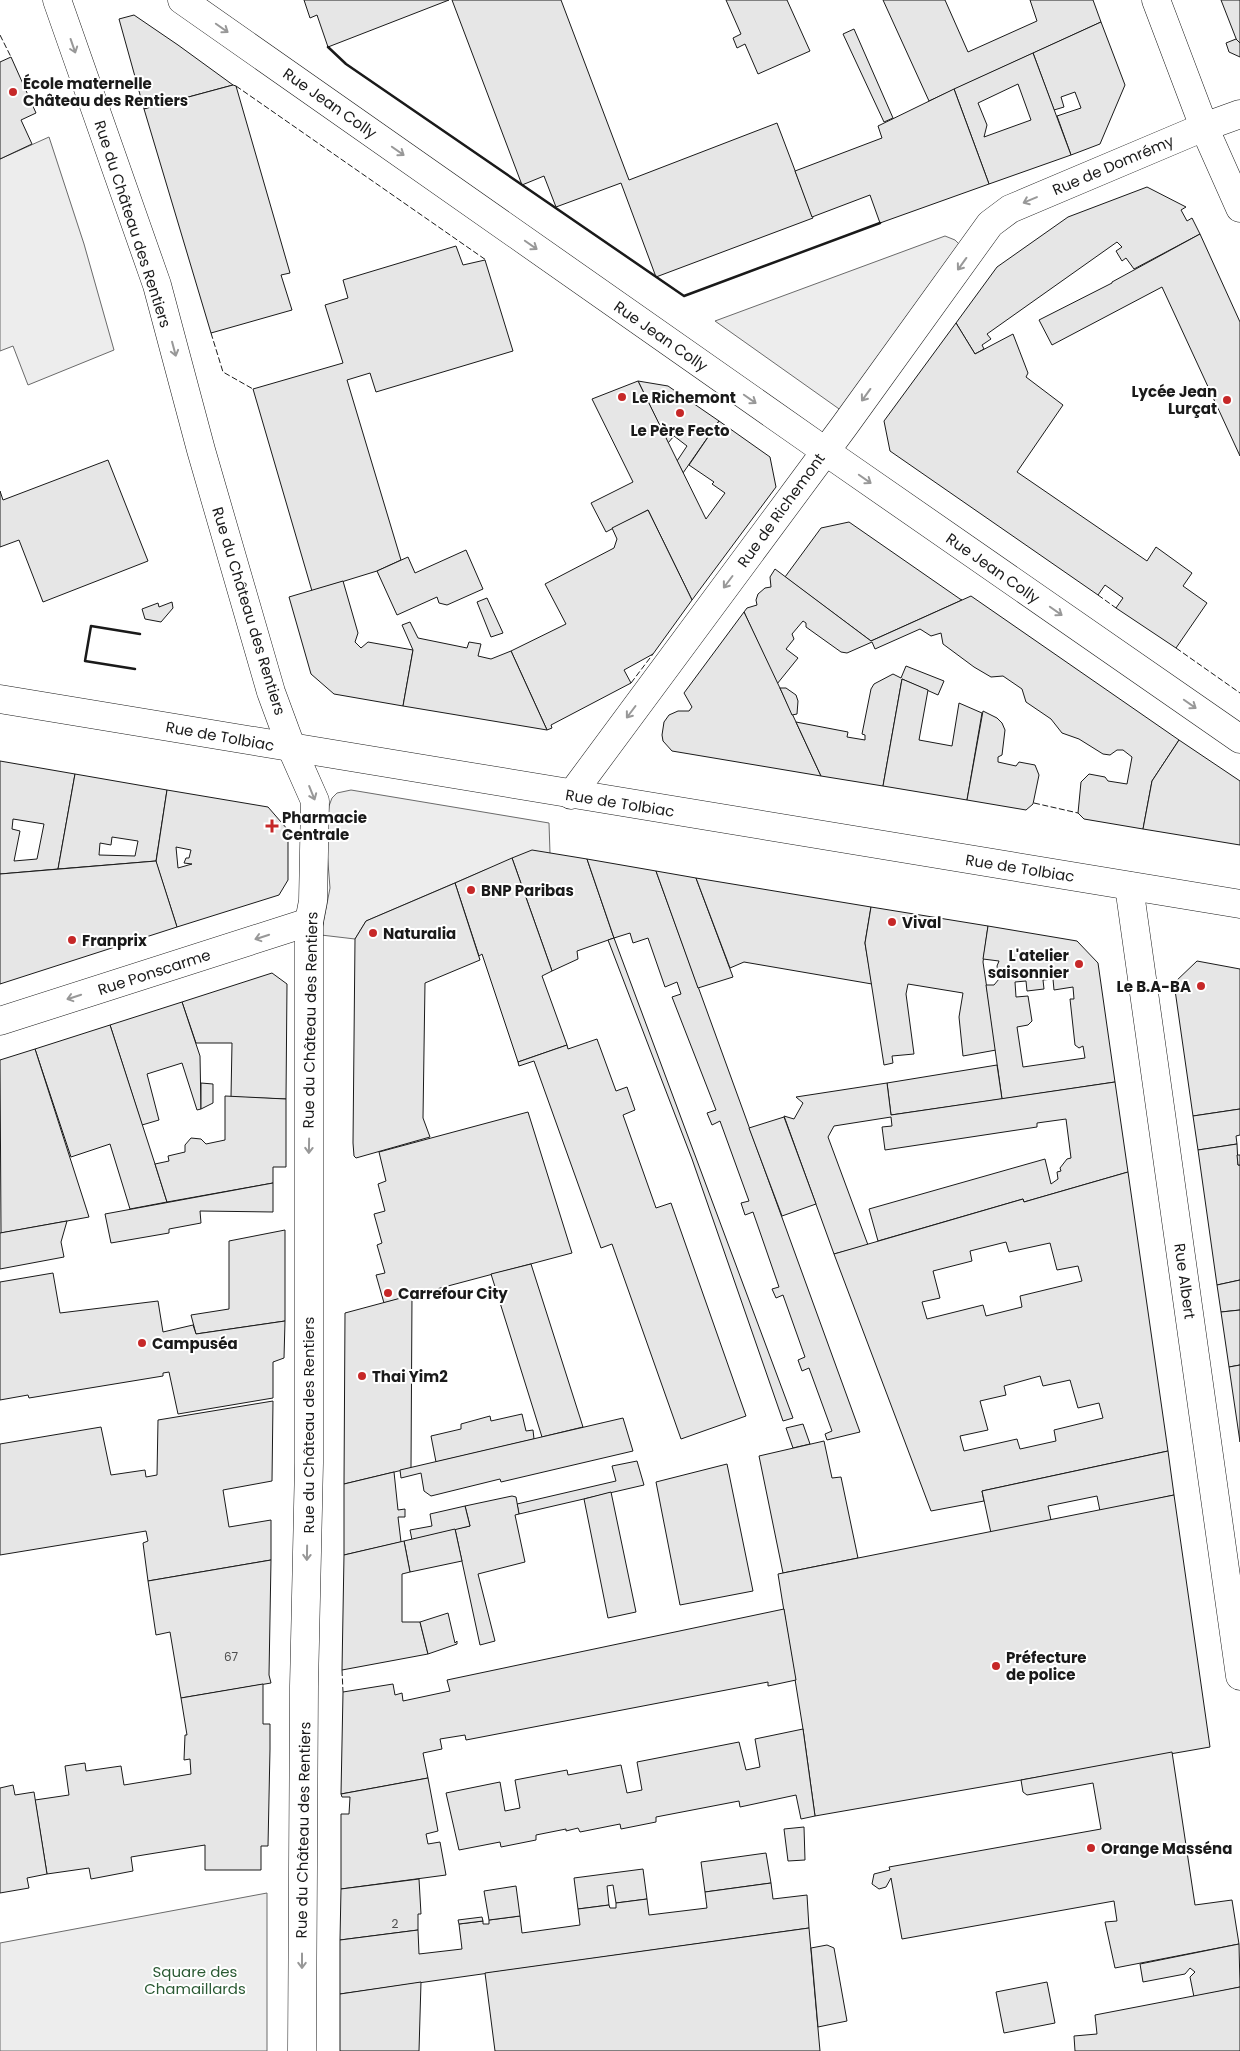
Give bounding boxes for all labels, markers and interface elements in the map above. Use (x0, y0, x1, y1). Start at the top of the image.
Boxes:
one-way arrow (215, 23, 229, 33)
one-way arrow (69, 38, 78, 53)
street label: Rue Jean Colly (279, 63, 382, 143)
place label: École maternelle Château des Rentiers (23, 73, 188, 111)
marker: École maternelle Château des Rentiers (7, 86, 19, 98)
street label: Rue du Château des Rentiers (90, 118, 177, 330)
street label: Rue de Domrémy (1049, 130, 1177, 200)
one-way arrow (391, 146, 405, 156)
one-way arrow (1023, 196, 1038, 206)
one-way arrow (524, 240, 538, 250)
one-way arrow (957, 256, 967, 270)
street label: Rue Jean Colly (610, 296, 713, 376)
one-way arrow (170, 341, 179, 357)
place label: Lycée Jean Lurçat (1131, 381, 1217, 419)
place label: Le Richemont (632, 387, 736, 408)
one-way arrow (861, 388, 872, 401)
marker: Le Richemont (616, 391, 628, 403)
one-way arrow (742, 394, 756, 404)
marker: Lycée Jean Lurçat (1221, 394, 1233, 406)
marker: Le Père Fecto (674, 407, 686, 419)
place label: Le Père Fecto (630, 420, 730, 441)
street label: Rue de Richemont (732, 449, 830, 571)
one-way arrow (857, 474, 871, 484)
street label: Rue du Château des Rentiers (207, 504, 291, 718)
street label: Rue Jean Colly (942, 528, 1045, 608)
one-way arrow (723, 575, 733, 589)
one-way arrow (1049, 606, 1063, 616)
one-way arrow (1182, 699, 1196, 709)
one-way arrow (626, 705, 636, 719)
street label: Rue de Tolbiac (164, 716, 276, 756)
street label: Rue de Tolbiac (564, 784, 676, 822)
one-way arrow (308, 786, 317, 801)
place label: Pharmacie Centrale (282, 807, 367, 845)
marker: Pharmacie Centrale (266, 820, 278, 832)
street label: Rue de Tolbiac (964, 849, 1076, 887)
place label: BNP Paribas (481, 880, 574, 901)
marker: BNP Paribas (465, 884, 477, 896)
street label: Rue du Château des Rentiers (298, 911, 322, 1129)
place label: Vival (902, 912, 941, 933)
marker: Vival (886, 916, 898, 928)
place label: Naturalia (383, 923, 456, 944)
marker: Naturalia (367, 927, 379, 939)
place label: Franprix (82, 930, 147, 951)
one-way arrow (255, 933, 271, 942)
marker: Franprix (66, 934, 78, 946)
street label: Rue Ponscarme (95, 944, 213, 1000)
place label: L'atelier saisonnier (988, 945, 1070, 983)
marker: L'atelier saisonnier (1073, 958, 1085, 970)
place label: Le B.A-BA (1117, 976, 1191, 997)
marker: Le B.A-BA (1195, 980, 1207, 992)
one-way arrow (67, 993, 83, 1003)
one-way arrow (304, 1138, 314, 1154)
street label: Rue Albert (1169, 1242, 1201, 1320)
place label: Carrefour City (398, 1283, 508, 1304)
marker: Carrefour City (382, 1287, 394, 1299)
street label: Rue du Château des Rentiers (298, 1316, 319, 1533)
place label: Campuséa (152, 1333, 238, 1354)
marker: Campuséa (136, 1337, 148, 1349)
place label: Thai Yim2 (372, 1366, 448, 1387)
marker: Thai Yim2 (356, 1370, 368, 1382)
one-way arrow (302, 1545, 311, 1561)
place label: Préfecture de police (1006, 1647, 1087, 1685)
house number: 67 (224, 1648, 239, 1665)
marker: Préfecture de police (990, 1660, 1002, 1672)
street label: Rue du Château des Rentiers (291, 1721, 315, 1939)
place label: Orange Masséna (1101, 1838, 1232, 1859)
marker: Orange Masséna (1085, 1842, 1097, 1854)
house number: 2 (392, 1915, 399, 1932)
one-way arrow (297, 1952, 307, 1969)
park label: Square des Chamaillards (144, 1961, 246, 1999)

